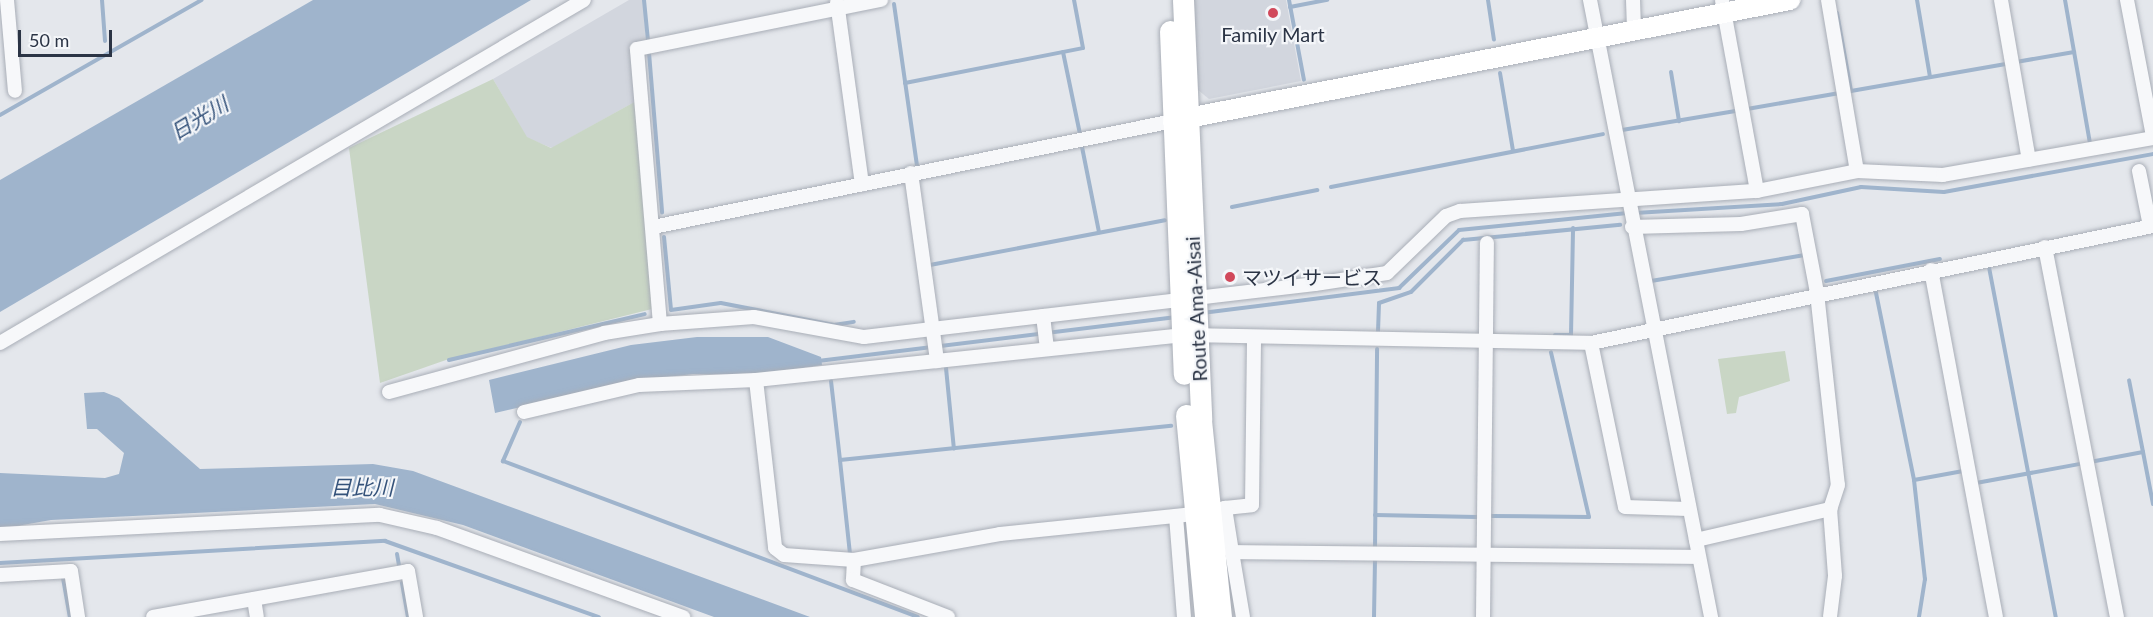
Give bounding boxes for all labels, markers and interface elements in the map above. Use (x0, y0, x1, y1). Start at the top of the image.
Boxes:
marker: Family Mart (1266, 6, 1280, 20)
scale bar (21, 18, 116, 56)
place label: Family Mart (1221, 22, 1325, 46)
text: 50 m (29, 29, 69, 51)
water label: 日光川 (166, 91, 232, 145)
street label: Route Ama-Aisai (1180, 235, 1212, 383)
place label: マツイサービス (1242, 265, 1382, 289)
marker: マツイサービス (1223, 270, 1237, 284)
water label: 目比川 (331, 474, 393, 500)

